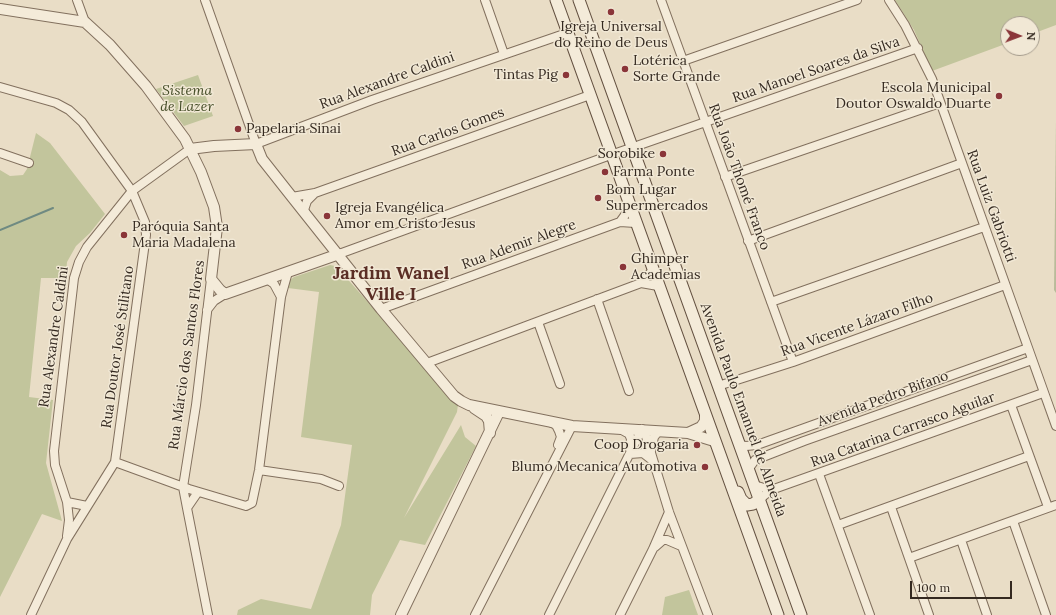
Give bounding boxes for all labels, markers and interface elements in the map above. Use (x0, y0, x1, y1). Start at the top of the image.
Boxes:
marker: Igreja Universal do Reino de Deus (606, 7, 616, 17)
north arrow (1000, 16, 1040, 56)
place label: Igreja Universal do Reino de Deus (554, 19, 668, 52)
text: N (1024, 32, 1038, 41)
street label: Rua Manoel Soares da Silva (730, 33, 902, 107)
street label: Rua Alexandre Caldini (317, 49, 457, 113)
place label: Lotérica Sorte Grande (633, 53, 720, 86)
marker: Lotérica Sorte Grande (620, 64, 630, 74)
place label: Tintas Pig (494, 67, 558, 83)
marker: Tintas Pig (561, 70, 571, 80)
place label: Escola Municipal Doutor Oswaldo Duarte (836, 80, 991, 112)
park label: Sistema de Lazer (160, 83, 214, 116)
marker: Escola Municipal Doutor Oswaldo Duarte (994, 91, 1004, 101)
street label: Rua João Thomé Franco (705, 101, 773, 253)
street label: Rua Carlos Gomes (389, 104, 507, 160)
place label: Papelaria Sinai (246, 121, 341, 137)
marker: Papelaria Sinai (233, 124, 243, 134)
place label: Sorobike (598, 146, 655, 162)
street label: Rua Luiz Gabriotti (963, 147, 1019, 265)
marker: Sorobike (658, 149, 668, 159)
place label: Farma Ponte (613, 164, 695, 180)
marker: Farma Ponte (600, 167, 610, 177)
place label: Bom Lugar Supermercados (606, 182, 708, 214)
marker: Bom Lugar Supermercados (593, 193, 603, 203)
place label: Igreja Evangélica Amor em Cristo Jesus (335, 200, 475, 232)
marker: Igreja Evangélica Amor em Cristo Jesus (322, 211, 332, 221)
street label: Rua Ademir Alegre (460, 217, 578, 273)
place label: Paróquia Santa Maria Madalena (132, 219, 236, 252)
marker: Paróquia Santa Maria Madalena (119, 230, 129, 240)
place label: Ghimper Academias (631, 251, 701, 284)
street label: Rua Márcio dos Santos Flores (165, 259, 209, 451)
marker: Ghimper Academias (618, 262, 628, 272)
district label: Jardim Wanel Ville I (333, 263, 449, 306)
street label: Rua Alexandre Caldini (36, 265, 72, 409)
street label: Rua Doutor José Stilitano (98, 265, 138, 429)
street label: Rua Vicente Lázaro Filho (779, 290, 935, 360)
street label: Avenida Paulo Emanuel de Almeida (696, 301, 790, 519)
street label: Avenida Pedro Bifano (815, 368, 951, 430)
street label: Rua Catarina Carrasco Aguilar (809, 389, 997, 471)
place label: Coop Drogaria (594, 437, 689, 453)
marker: Coop Drogaria (692, 440, 702, 450)
place label: Blumo Mecanica Automotiva (511, 459, 697, 475)
marker: Blumo Mecanica Automotiva (700, 462, 710, 472)
scale bar (912, 573, 1014, 599)
text: 100 m (917, 580, 950, 595)

